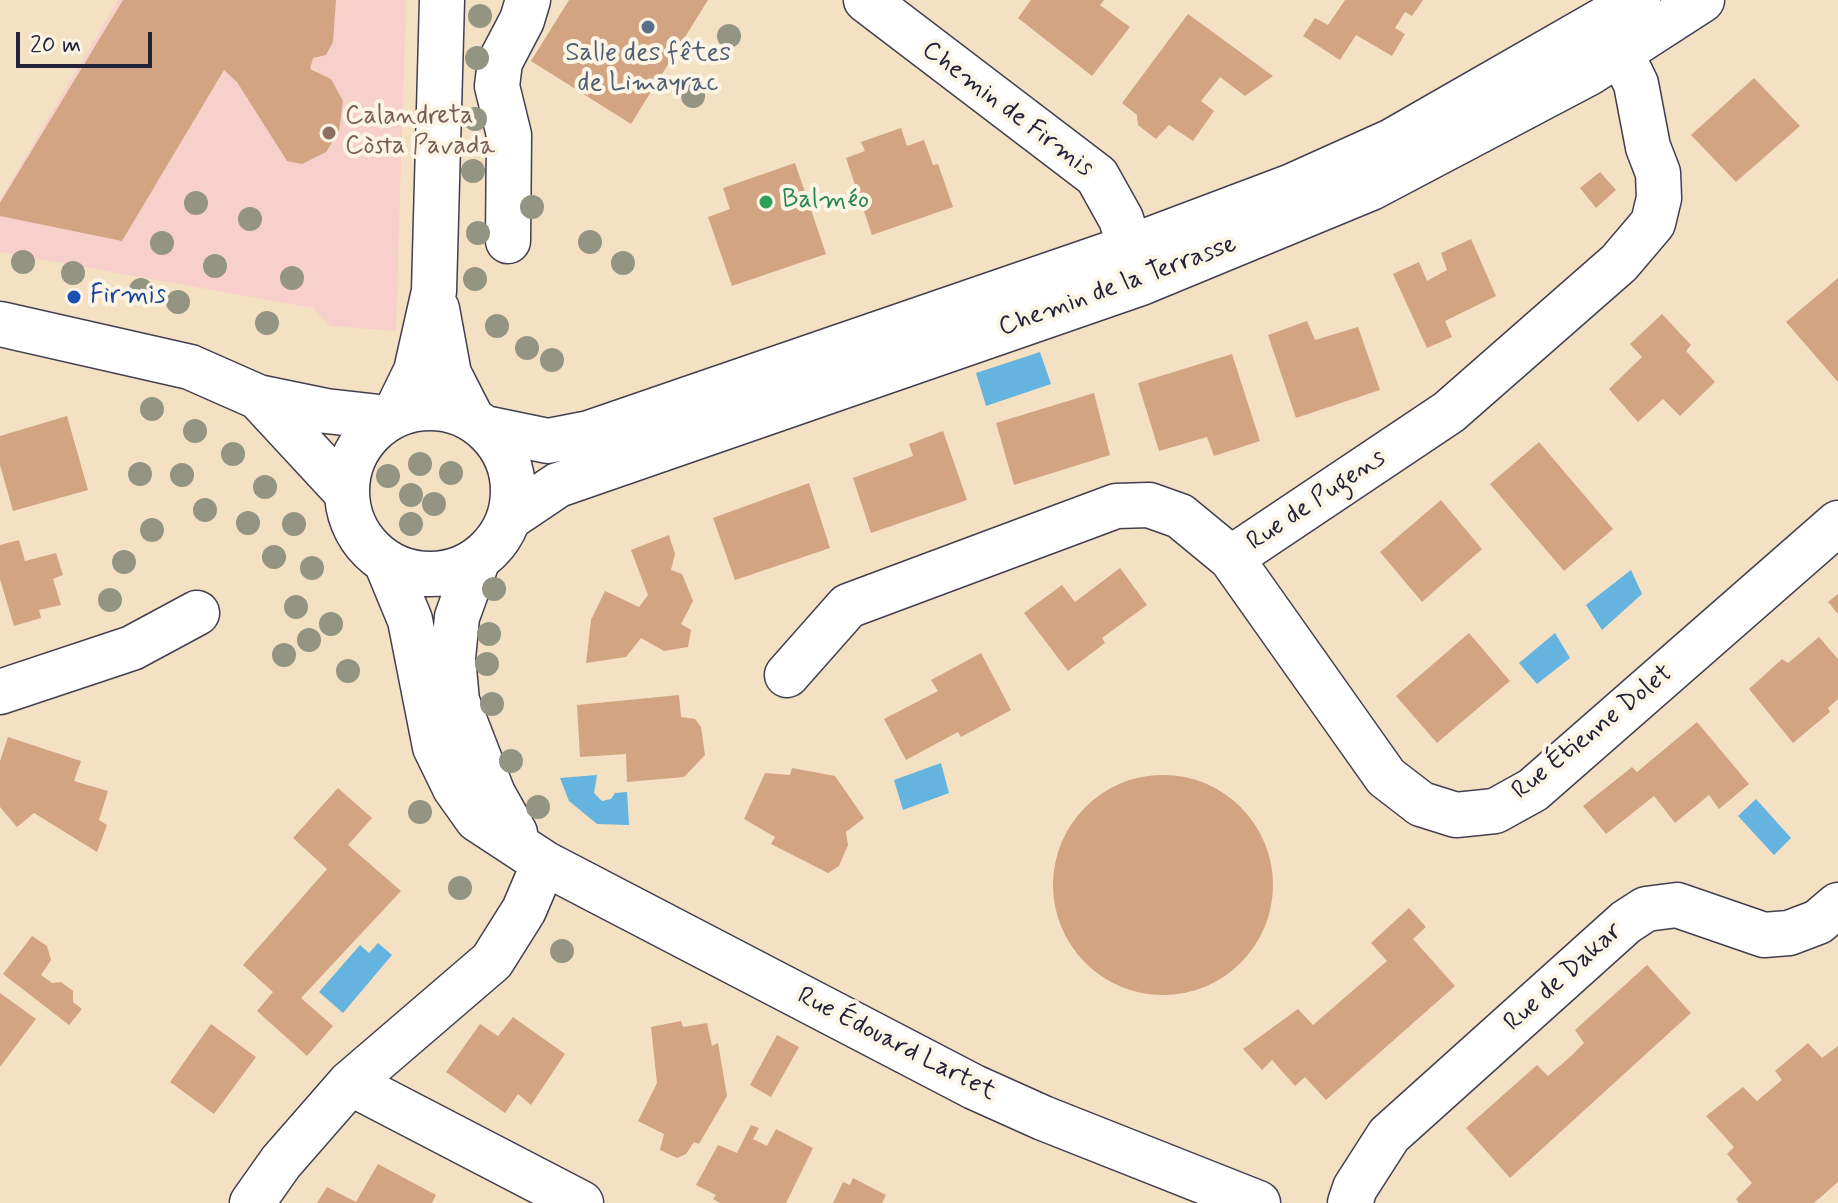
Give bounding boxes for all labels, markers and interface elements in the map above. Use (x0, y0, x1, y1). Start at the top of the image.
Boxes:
scale bar (20, 16, 156, 66)
marker: Salle des fêtes de Limayrac (639, 18, 657, 36)
text: 20 m (30, 30, 81, 61)
street label: Chemin de Firmis (915, 35, 1099, 185)
place label: Salle des fêtes de Limayrac (565, 39, 731, 100)
place label: Calandreta Còsta Pavada (345, 102, 495, 164)
marker: Calandreta Còsta Pavada (320, 124, 338, 142)
place label: Balméo (782, 186, 869, 218)
marker: Balméo (757, 193, 775, 211)
street label: Chemin de la Terrasse (995, 229, 1241, 345)
place label: Firmis (90, 281, 166, 313)
marker: Firmis (65, 288, 83, 306)
street label: Rue de Pugens (1242, 443, 1392, 559)
street label: Rue Étienne Dolet (1506, 659, 1680, 807)
street label: Rue de Dakar (1499, 917, 1629, 1039)
street label: Rue Édouard Lartet (791, 981, 1001, 1109)

